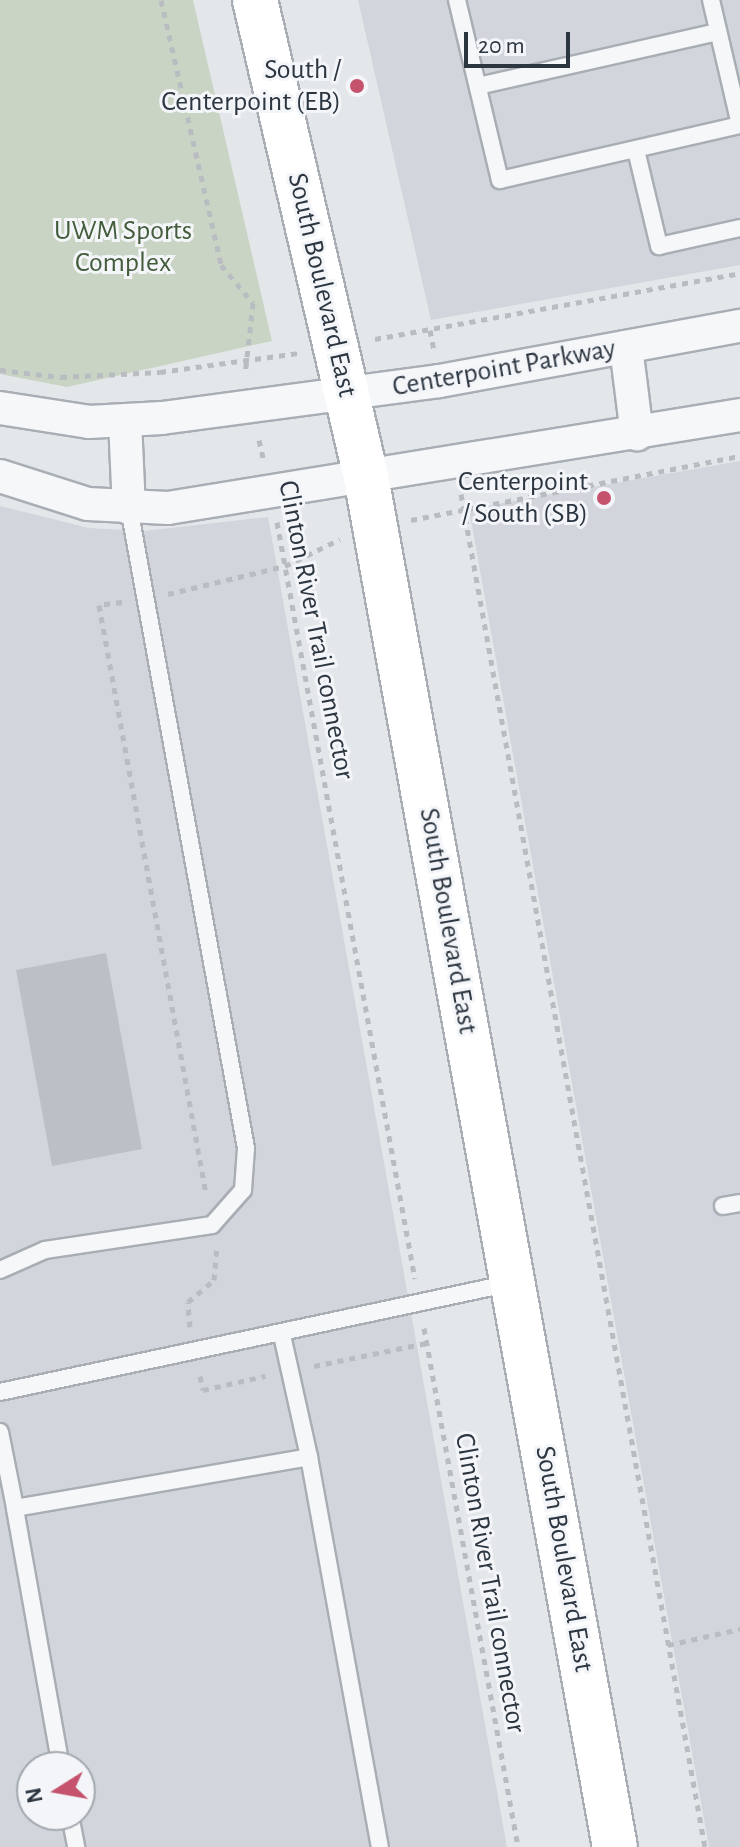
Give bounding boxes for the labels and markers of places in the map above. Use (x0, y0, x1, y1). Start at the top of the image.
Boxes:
place label: South / Centerpoint (EB) (161, 53, 341, 119)
marker: South / Centerpoint (EB) (348, 77, 366, 95)
place label: Centerpoint / South (SB) (458, 465, 588, 531)
marker: Centerpoint / South (SB) (595, 489, 613, 507)

